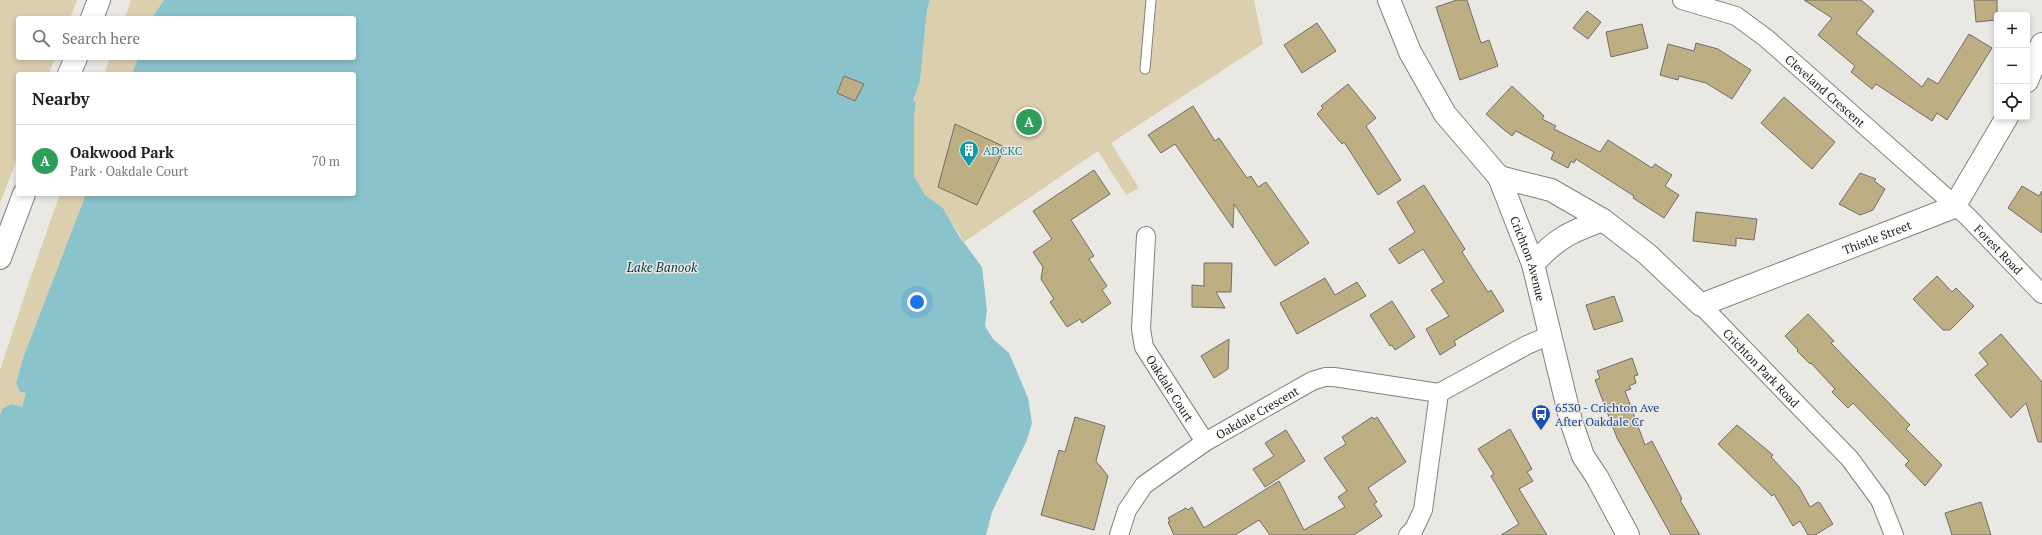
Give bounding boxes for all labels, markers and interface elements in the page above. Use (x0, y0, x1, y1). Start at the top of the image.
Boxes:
map controls (1994, 12, 2030, 120)
button: + (1994, 12, 2030, 48)
search box (16, 16, 356, 60)
icon: search (30, 27, 52, 49)
text: Search here (62, 28, 140, 48)
button: − (1994, 48, 2030, 84)
street label: Cleveland Crescent (1782, 51, 1869, 131)
button: locate (1994, 84, 2030, 120)
text: Nearby (32, 87, 90, 110)
pin: A (1016, 107, 1042, 137)
building icon: ADCKC (958, 139, 980, 167)
text: Oakwood Park (70, 142, 174, 162)
place label: ADCKC (983, 143, 1023, 158)
text: A (40, 152, 50, 170)
text: 70 m (312, 152, 340, 170)
text: Park · Oakdale Court (70, 162, 188, 180)
street label: Crichton Avenue (1507, 214, 1549, 302)
street label: Thistle Street (1840, 217, 1914, 257)
street label: Forest Road (1972, 221, 2026, 277)
water label: Lake Banook (626, 258, 698, 276)
your location (907, 292, 927, 312)
street label: Crichton Park Road (1720, 325, 1803, 410)
street label: Oakdale Court (1143, 352, 1198, 425)
street label: Oakdale Crescent (1213, 382, 1302, 442)
place label: 6530 - Crichton Ave After Oakdale Cr (1555, 400, 1659, 429)
bus stop icon: 6530 - Crichton Ave After Oakdale Cr (1530, 403, 1552, 431)

